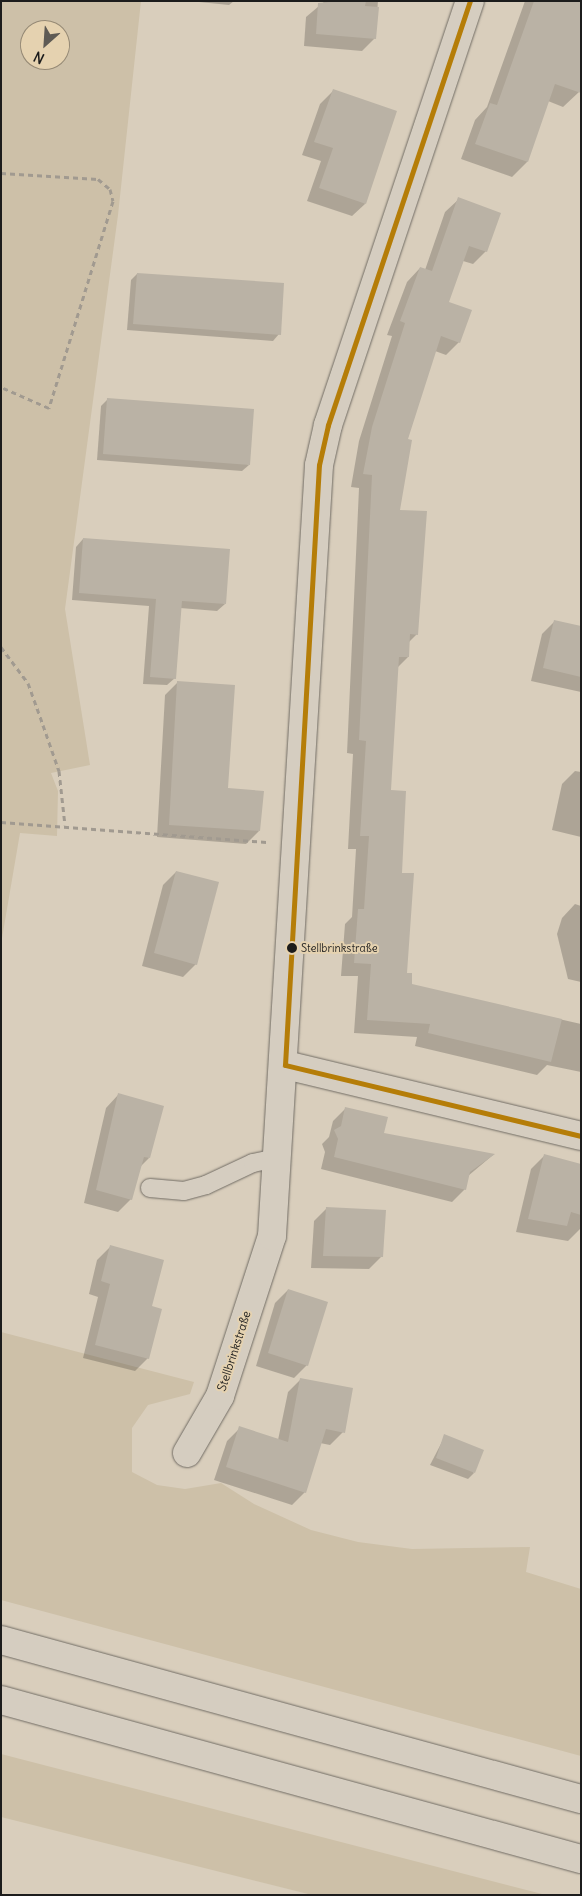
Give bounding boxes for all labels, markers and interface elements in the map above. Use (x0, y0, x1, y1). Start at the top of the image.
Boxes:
north arrow (20, 20, 70, 70)
text: N (31, 47, 47, 68)
place label: Stellbrinkstraße (301, 941, 378, 955)
marker: Stellbrinkstraße (287, 943, 297, 953)
street label: Stellbrinkstraße (214, 1309, 254, 1393)

